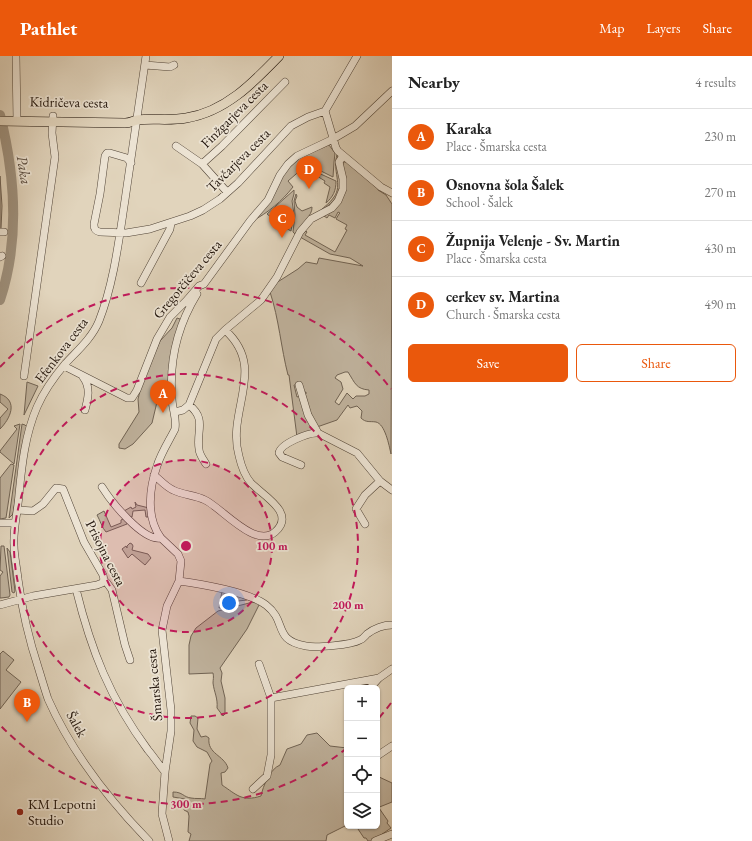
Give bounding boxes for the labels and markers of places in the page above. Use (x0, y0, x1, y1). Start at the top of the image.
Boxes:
pin: D (296, 156, 322, 189)
pin: C (269, 205, 295, 238)
pin: A (150, 380, 176, 413)
centre of rings (179, 539, 193, 553)
pin: B (14, 689, 40, 722)
place label: KM Lepotni Studio (28, 795, 97, 829)
marker: KM Lepotni Studio (15, 807, 25, 817)

